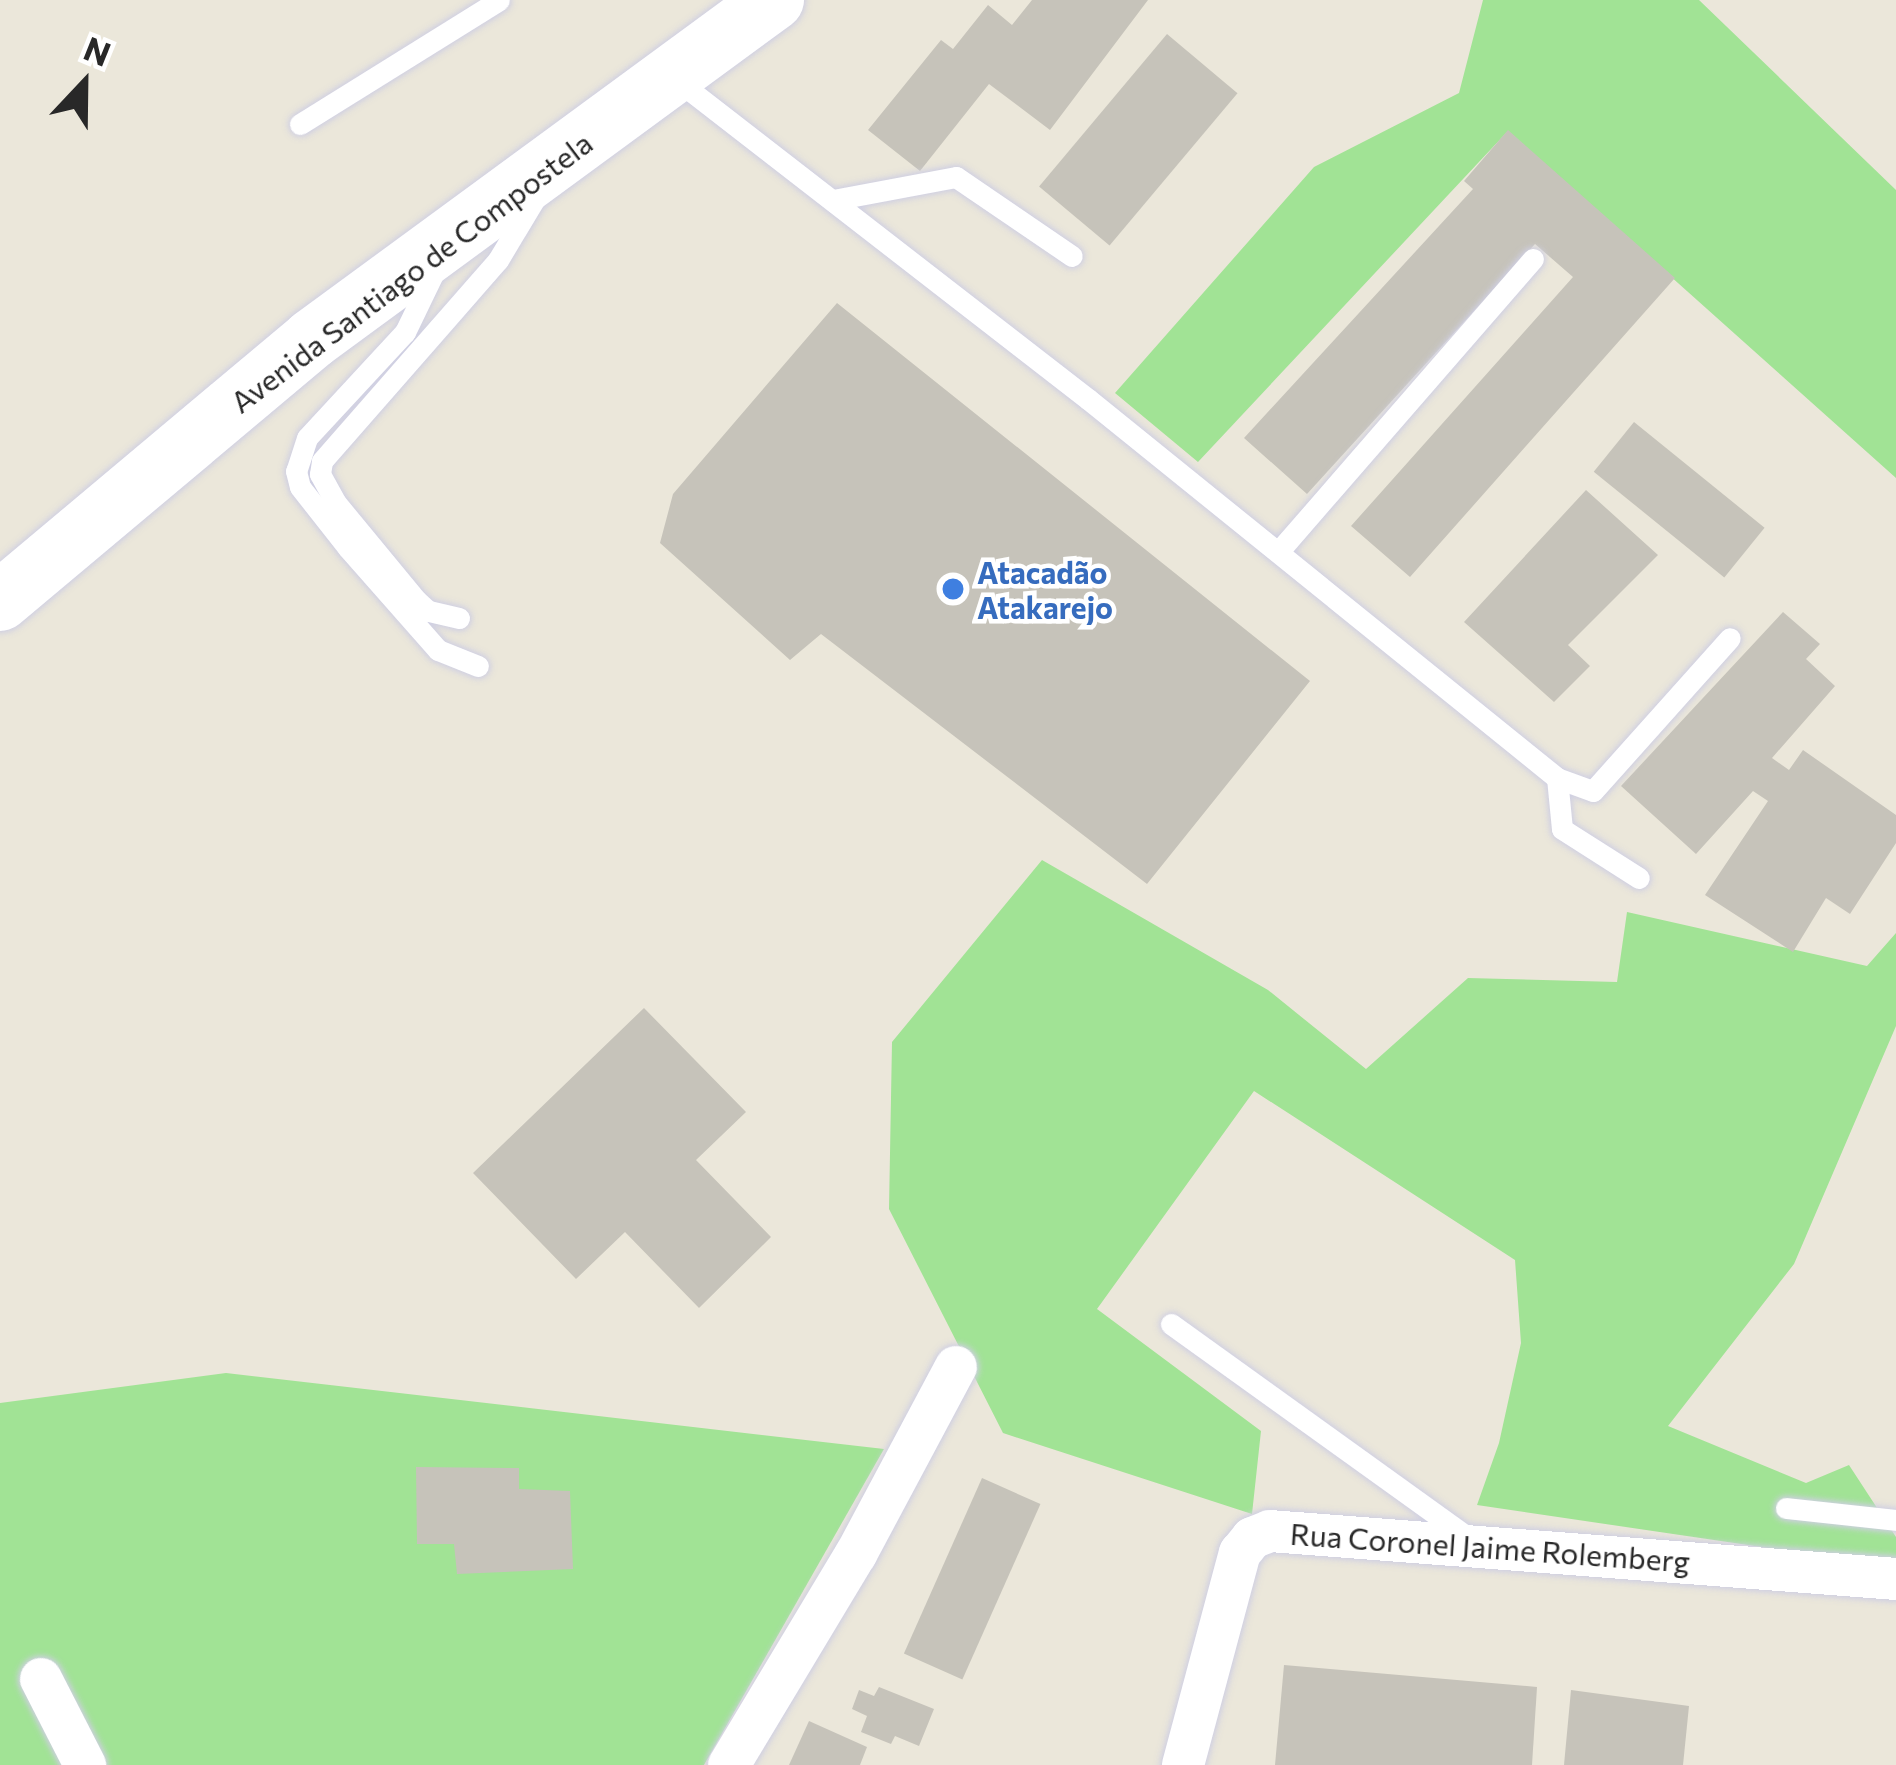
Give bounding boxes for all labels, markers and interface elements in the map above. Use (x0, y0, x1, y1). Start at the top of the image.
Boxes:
north arrow (24, 24, 144, 144)
text: N (79, 27, 117, 74)
street label: Avenida Santiago de Compostela (223, 124, 599, 420)
place label: Atacadão Atakarejo (977, 554, 1113, 624)
marker: Atacadão Atakarejo (940, 576, 966, 602)
street label: Rua Coronel Jaime Rolemberg (1289, 1515, 1691, 1579)

